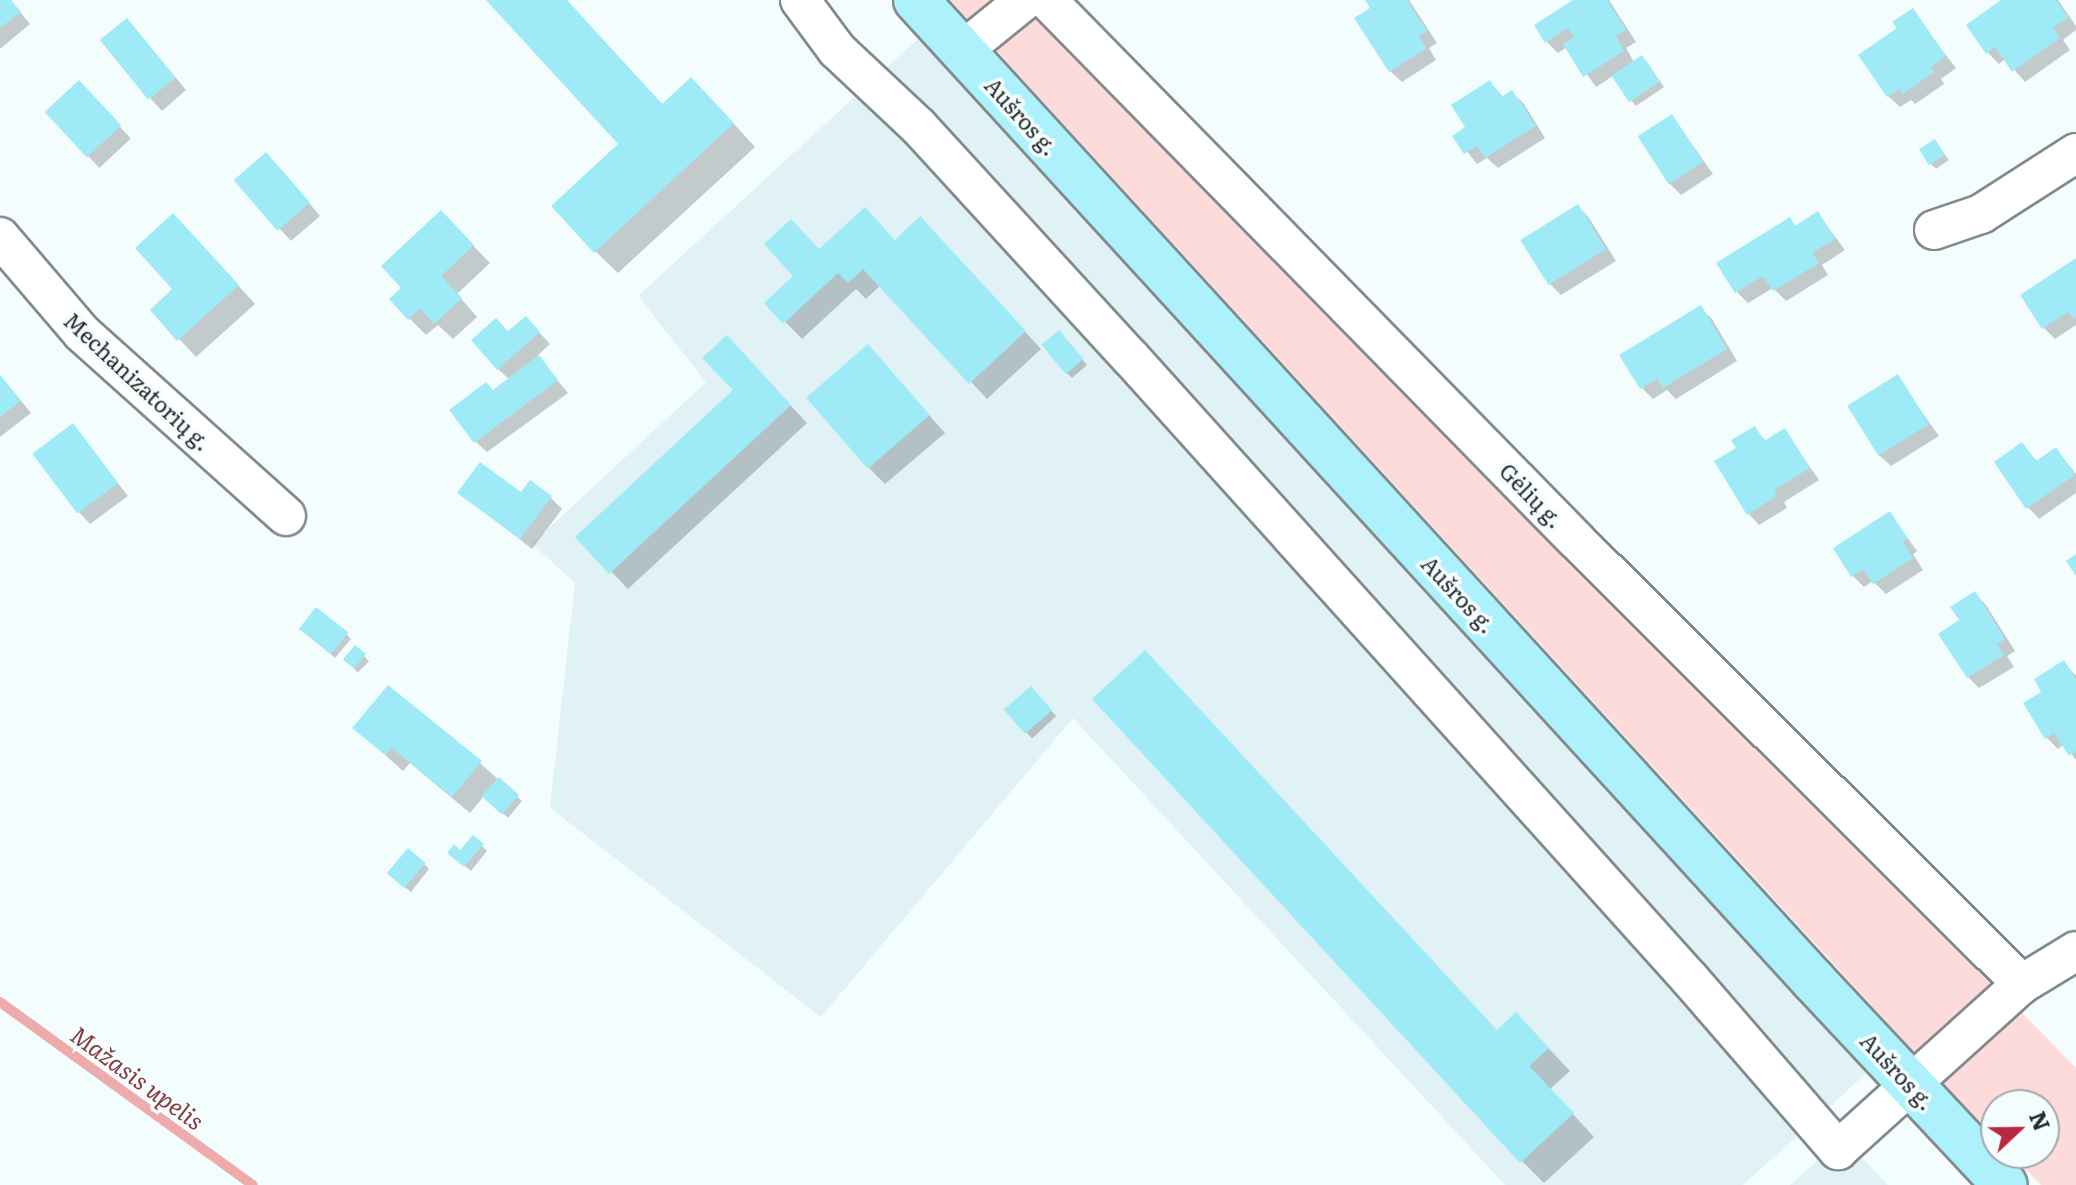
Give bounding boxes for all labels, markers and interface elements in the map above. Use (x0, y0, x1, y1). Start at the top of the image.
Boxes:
street label: Aušros g. (980, 72, 1064, 160)
street label: Mechanizatorių g. (59, 306, 217, 456)
street label: Gėlių g. (1495, 457, 1569, 533)
street label: Aušros g. (1417, 550, 1501, 638)
water label: Mažasis upelis (66, 1019, 210, 1135)
street label: Aušros g. (1856, 1027, 1940, 1115)
north arrow (1980, 1089, 2060, 1169)
text: N (2022, 1106, 2060, 1135)

